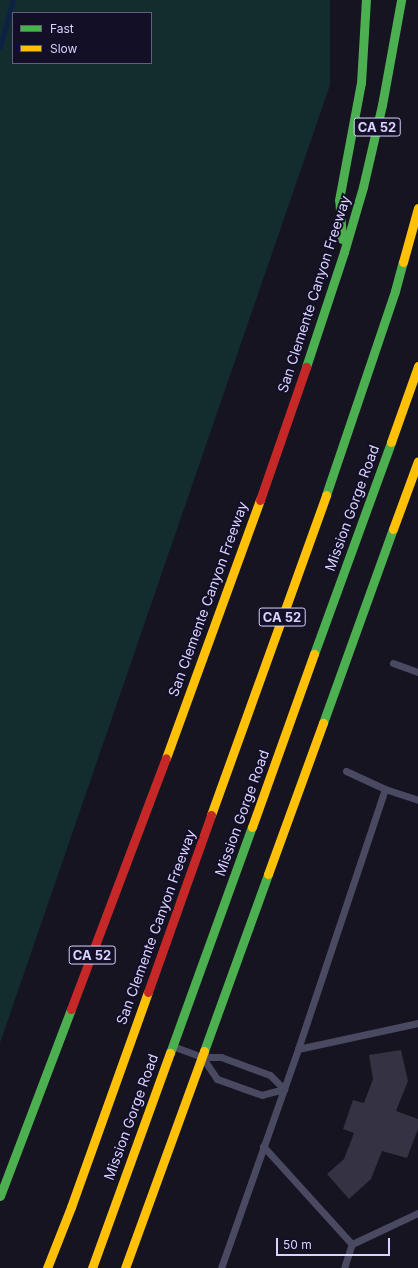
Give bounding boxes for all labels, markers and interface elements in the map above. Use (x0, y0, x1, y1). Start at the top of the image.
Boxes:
legend (12, 12, 152, 64)
text: Fast (50, 21, 74, 36)
text: Slow (50, 41, 77, 56)
road number: CA 52 (353, 116, 401, 138)
street label: San Clemente Canyon Freeway (274, 193, 354, 395)
street label: Mission Gorge Road (321, 443, 383, 573)
street label: San Clemente Canyon Freeway (165, 499, 251, 699)
road number: CA 52 (258, 606, 306, 628)
street label: Mission Gorge Road (211, 748, 273, 878)
street label: San Clemente Canyon Freeway (113, 827, 199, 1027)
road number: CA 52 (68, 944, 116, 966)
street label: Mission Gorge Road (100, 1052, 162, 1182)
scale bar (278, 1230, 392, 1256)
text: 50 m (283, 1237, 312, 1252)

